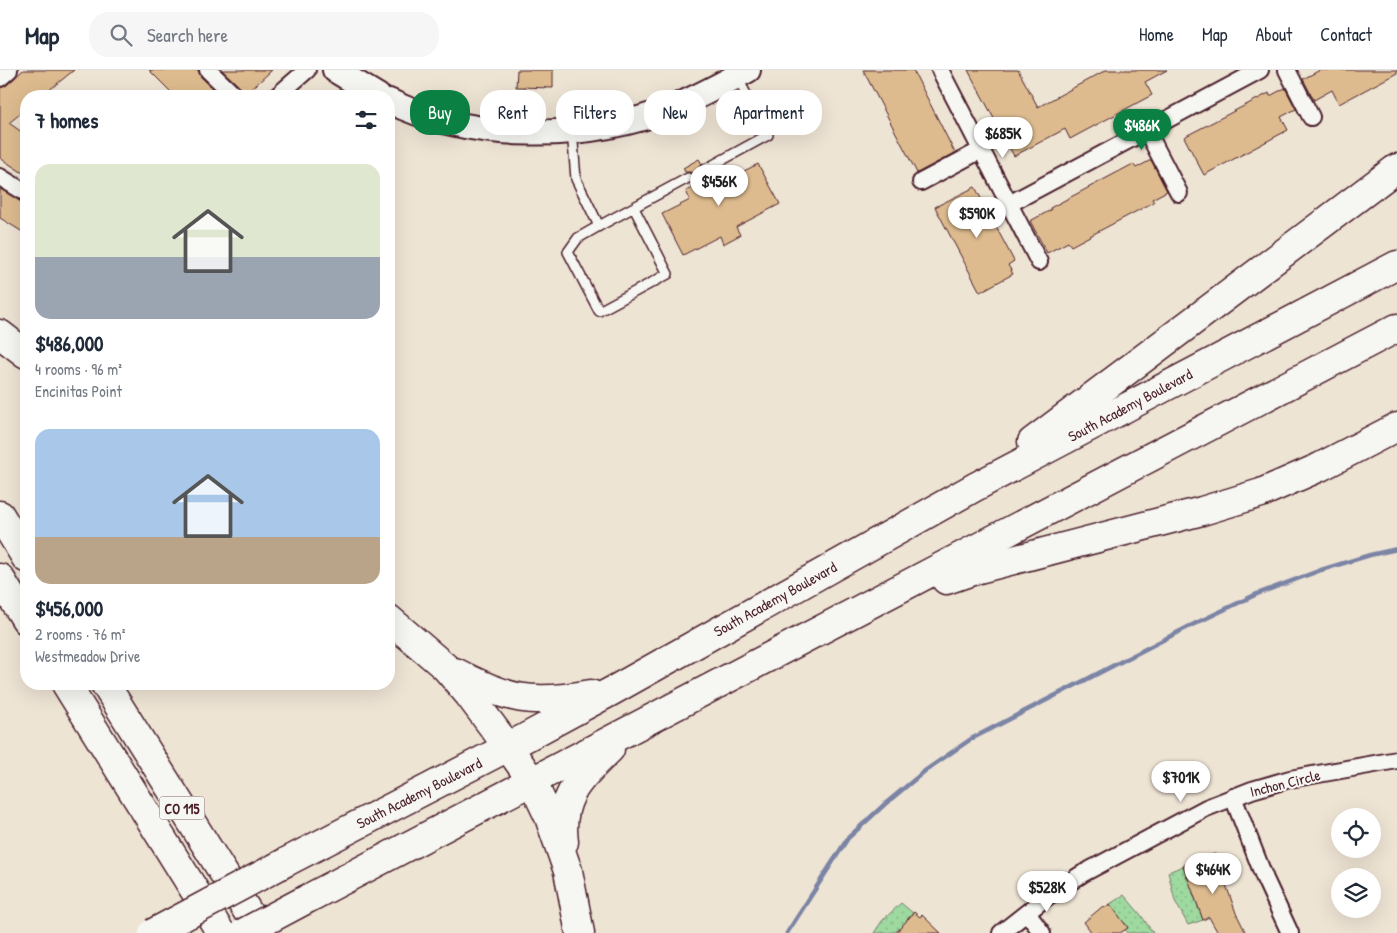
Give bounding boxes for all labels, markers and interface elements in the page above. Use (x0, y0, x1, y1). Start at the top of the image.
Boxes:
search box (89, 12, 439, 57)
text: Map (25, 19, 59, 51)
icon: search (107, 21, 135, 49)
text: Search here (147, 22, 228, 48)
text: Home (1139, 22, 1174, 47)
text: Map (1202, 22, 1227, 47)
text: About (1255, 22, 1292, 47)
text: Contact (1320, 22, 1372, 47)
chip: Buy (410, 90, 470, 135)
chip: Rent (480, 90, 546, 135)
chip: Filters (556, 90, 634, 135)
chip: New (644, 90, 706, 135)
chip: Apartment (716, 90, 822, 135)
text: 7 homes (35, 106, 98, 135)
icon: filters (352, 106, 380, 134)
pin: $486K (1107, 108, 1177, 151)
text: $486K (1124, 114, 1160, 136)
pin: $685K (968, 116, 1038, 159)
text: $685K (985, 122, 1021, 144)
pin: $456K (684, 164, 754, 207)
text: $456K (701, 170, 737, 192)
icon: home (163, 196, 253, 286)
pin: $590K (942, 196, 1012, 239)
text: $590K (959, 202, 995, 224)
text: $486,000 (35, 329, 103, 358)
text: 4 rooms · 96 m² (35, 358, 122, 380)
street label: South Academy Boulevard (1064, 363, 1196, 447)
text: Encinitas Point (35, 380, 122, 402)
icon: home (163, 461, 253, 551)
street label: South Academy Boulevard (710, 556, 840, 642)
text: $456,000 (35, 594, 103, 623)
text: 2 rooms · 76 m² (35, 623, 125, 645)
text: Westmeadow Drive (35, 645, 140, 667)
street label: South Academy Boulevard (353, 752, 485, 834)
pin: $701K (1146, 760, 1216, 803)
street label: Inchon Circle (1248, 764, 1322, 802)
text: $701K (1162, 766, 1200, 788)
road number: CO 115 (160, 796, 204, 820)
map controls (1331, 808, 1381, 918)
button: locate (1331, 808, 1381, 858)
pin: $464K (1178, 852, 1248, 895)
text: $464K (1196, 858, 1230, 880)
button: layers (1331, 868, 1381, 918)
pin: $528K (1012, 870, 1082, 913)
text: $528K (1028, 876, 1066, 898)

